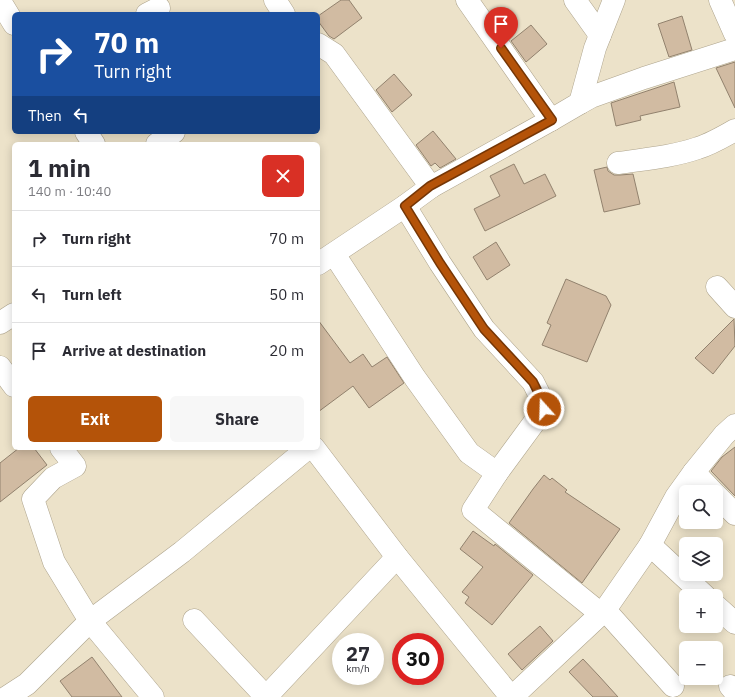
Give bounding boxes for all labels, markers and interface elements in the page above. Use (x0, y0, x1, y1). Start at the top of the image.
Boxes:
pin (484, 7.0, 518, 48)
icon: arrive (490, 13, 512, 35)
text: 70 m (94, 24, 159, 61)
icon: right (28, 28, 80, 80)
text: Turn right (94, 60, 172, 83)
icon: left (70, 104, 92, 126)
text: Then (28, 106, 62, 125)
text: 1 min (28, 152, 91, 184)
button: close (262, 155, 304, 197)
text: 140 m · 10:40 (28, 183, 111, 200)
icon: right (28, 228, 50, 250)
text: Turn right (62, 229, 131, 248)
text: 70 m (269, 229, 304, 248)
icon: left (28, 284, 50, 306)
text: Turn left (62, 285, 122, 304)
text: 50 m (269, 285, 304, 304)
icon: arrive (28, 340, 50, 362)
text: Arrive at destination (62, 341, 206, 360)
text: 20 m (269, 341, 304, 360)
position arrow (523, 388, 565, 430)
button: Exit (28, 396, 162, 442)
button: Share (170, 396, 304, 442)
map controls (679, 485, 723, 685)
button: search (679, 485, 723, 529)
button: layers (679, 537, 723, 581)
button: + (679, 589, 723, 633)
speed limit sign: 30 (392, 633, 444, 685)
text: 27 (346, 640, 370, 667)
button: − (679, 641, 723, 685)
text: km/h (346, 662, 370, 675)

